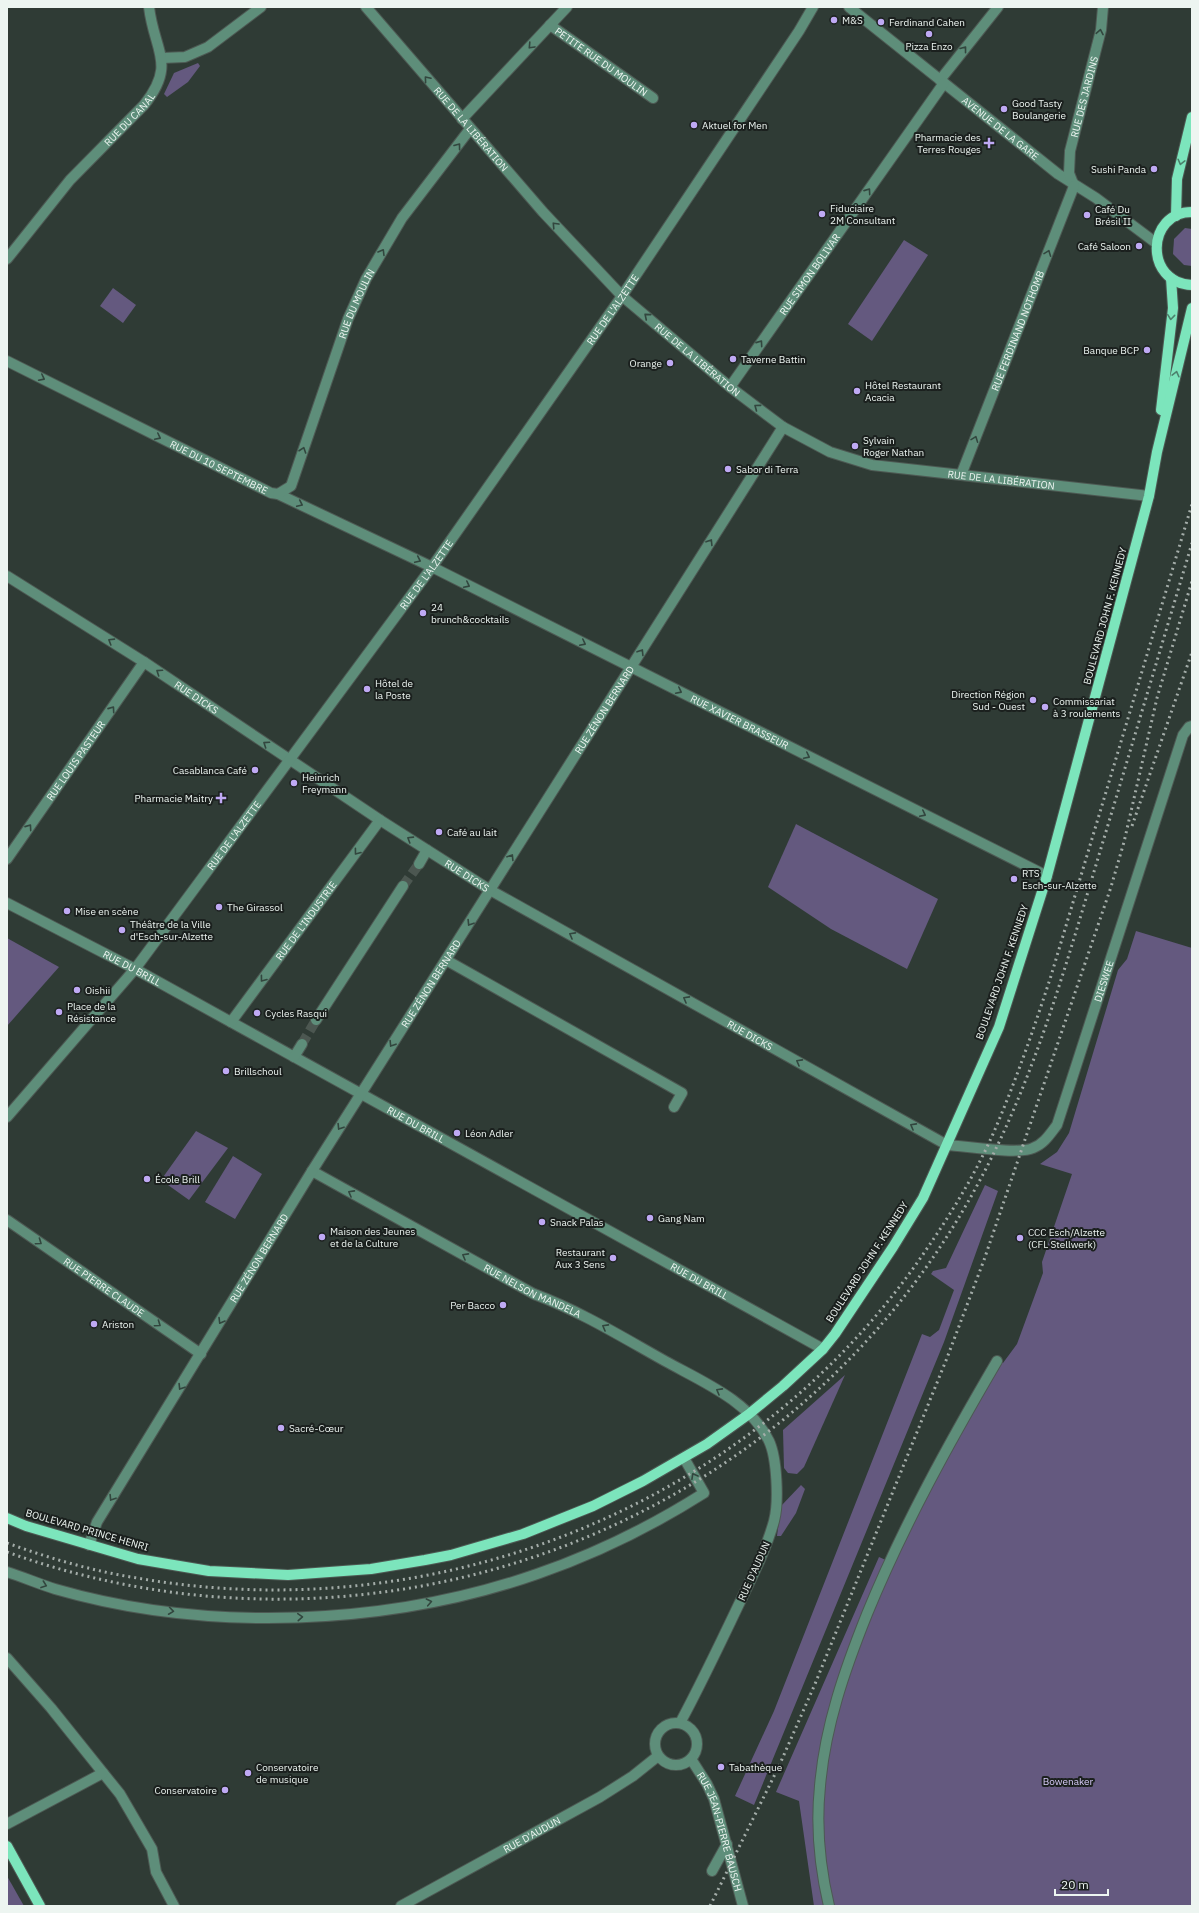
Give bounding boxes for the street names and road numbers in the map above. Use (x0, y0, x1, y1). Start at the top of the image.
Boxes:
street label: PETITE RUE DU MOULIN (552, 24, 650, 99)
street label: RUE DES JARDINS (1067, 54, 1101, 139)
street label: RUE DE LA LIBÉRATION (431, 84, 511, 174)
street label: RUE DU CANAL (101, 90, 158, 148)
street label: AVENUE DE LA GARE (960, 94, 1042, 163)
street label: RUE SIMON BOLIVAR (776, 231, 843, 318)
street label: RUE DU MOULIN (335, 266, 377, 340)
street label: RUE FERDINAND NOTHOMB (988, 269, 1047, 393)
street label: RUE DE L'ALZETTE (583, 271, 641, 347)
street label: RUE DE LA LIBÉRATION (652, 320, 743, 399)
street label: RUE DU 10 SEPTEMBRE (168, 437, 270, 497)
street label: RUE DE LA LIBÉRATION (947, 467, 1055, 492)
street label: RUE DE L'ALZETTE (396, 537, 456, 612)
street label: BOULEVARD JOHN F. KENNEDY (1080, 546, 1130, 686)
street label: RUE ZÉNON BERNARD (571, 663, 637, 756)
street label: RUE DICKS (172, 678, 221, 717)
street label: RUE XAVIER BRASSEUR (688, 692, 791, 752)
street label: RUE LOUIS PASTEUR (43, 718, 108, 803)
street label: RUE DE L'ALZETTE (204, 798, 264, 872)
street label: RUE DICKS (442, 856, 492, 895)
street label: RUE DE L'INDUSTRIE (272, 878, 339, 963)
street label: BOULEVARD JOHN F. KENNEDY (973, 903, 1031, 1041)
street label: RUE ZÉNON BERNARD (398, 937, 464, 1030)
street label: RUE DU BRILL (101, 947, 164, 989)
street label: DIESWEE (1091, 958, 1116, 1004)
street label: RUE DICKS (725, 1017, 775, 1053)
street label: RUE DU BRILL (385, 1103, 447, 1145)
street label: BOULEVARD JOHN F. KENNEDY (823, 1199, 911, 1325)
street label: RUE ZÉNON BERNARD (227, 1211, 291, 1305)
street label: RUE PIERRE CLAUDE (61, 1255, 147, 1320)
street label: RUE DU BRILL (668, 1260, 731, 1302)
street label: RUE NELSON MANDELA (481, 1261, 584, 1321)
street label: BOULEVARD PRINCE HENRI (24, 1506, 150, 1554)
street label: RUE D'AUDUN (735, 1539, 773, 1603)
street label: RUE JEAN-PIERRE BAUSCH (694, 1769, 745, 1893)
street label: RUE D'AUDUN (501, 1813, 563, 1855)

